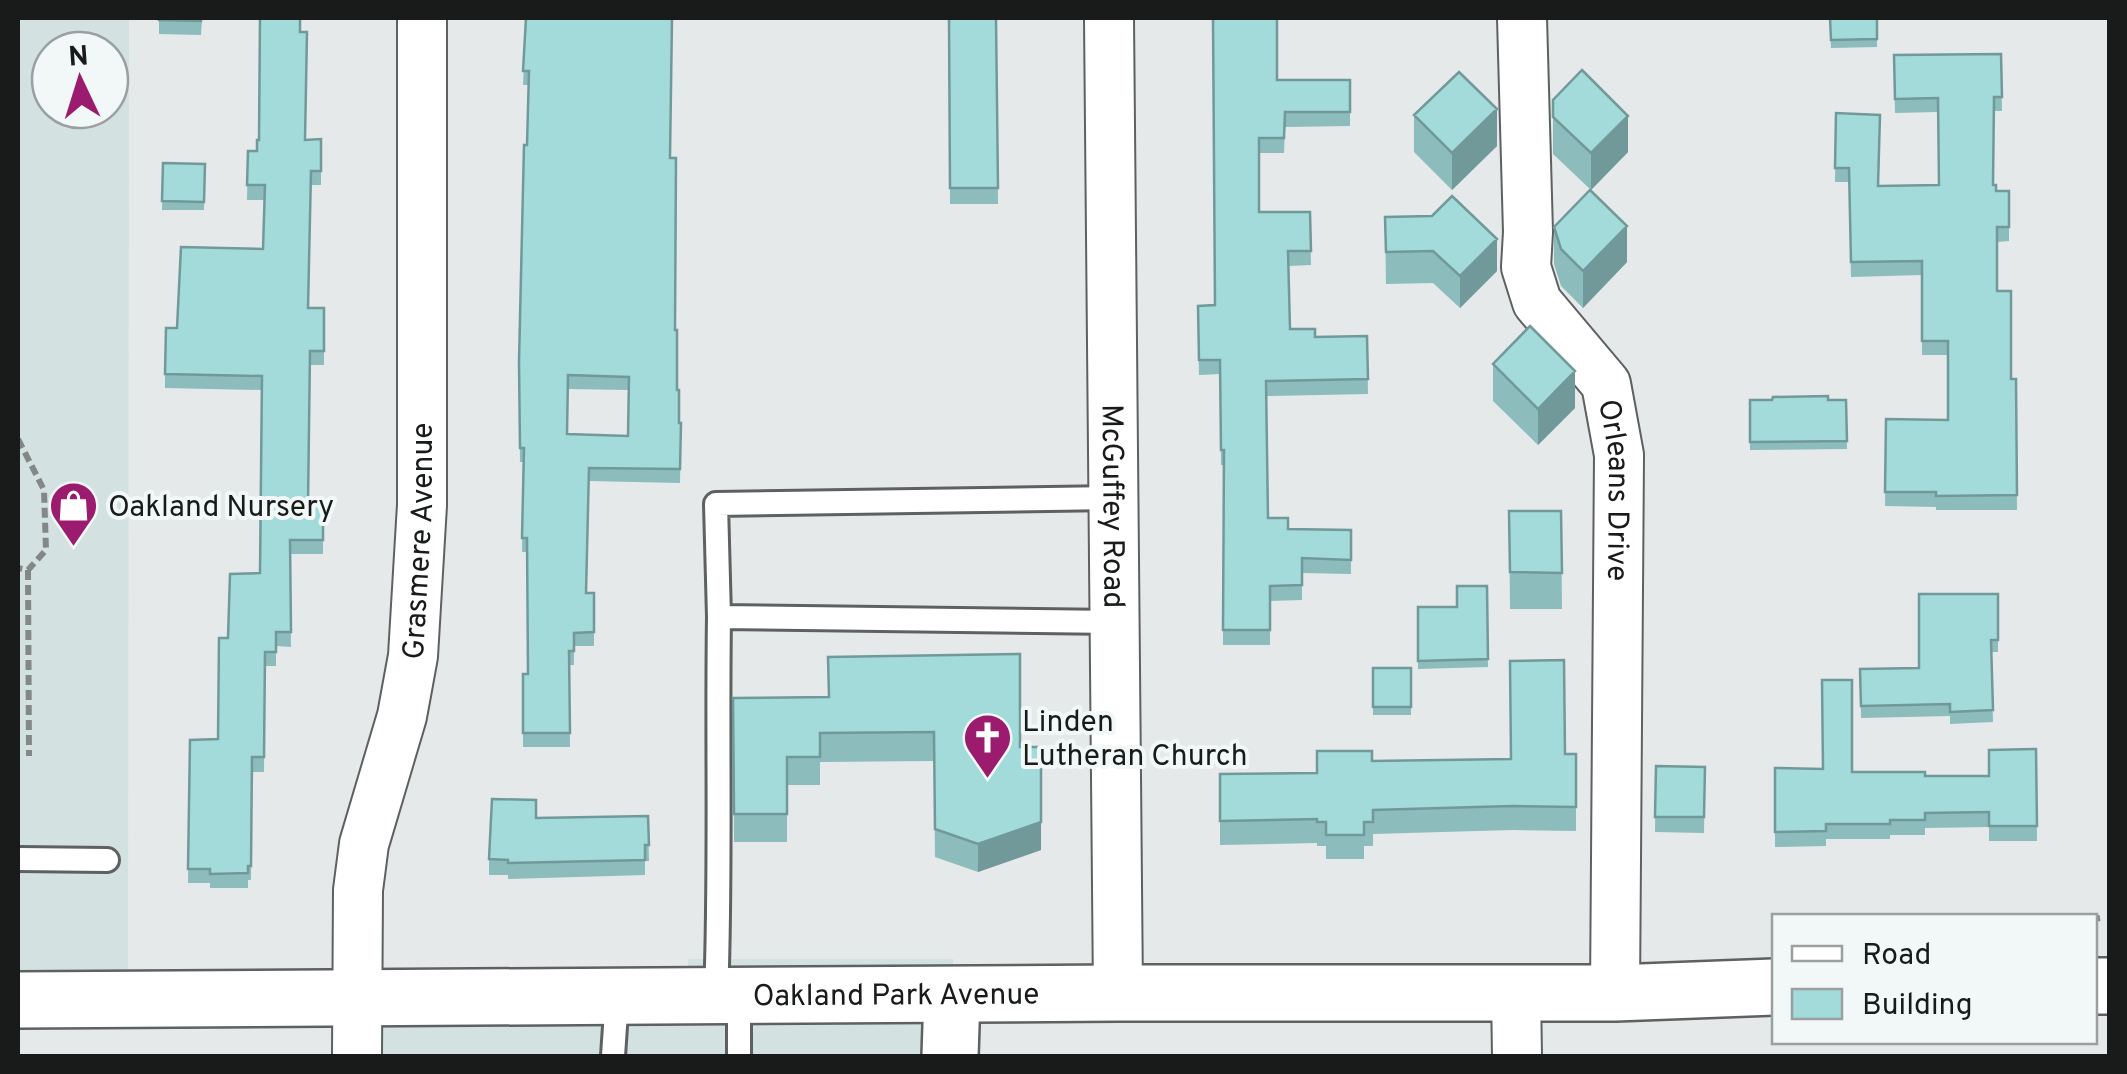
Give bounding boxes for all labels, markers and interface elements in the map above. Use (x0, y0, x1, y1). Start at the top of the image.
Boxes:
north arrow (30, 30, 130, 130)
text: N (67, 39, 90, 77)
street label: Orleans Drive (1588, 396, 1635, 581)
street label: McGuffey Road (1092, 404, 1130, 608)
street label: Grasmere Avenue (397, 423, 443, 661)
shop icon: Oakland Nursery (47, 480, 99, 548)
place label: Oakland Nursery (108, 490, 334, 527)
place label: Linden Lutheran Church (1022, 705, 1248, 776)
church icon: Linden Lutheran Church (961, 712, 1013, 780)
legend (1772, 914, 2097, 1044)
text: Road (1862, 938, 1931, 975)
street label: Oakland Park Avenue (753, 978, 1039, 1016)
text: Building (1862, 988, 1973, 1025)

